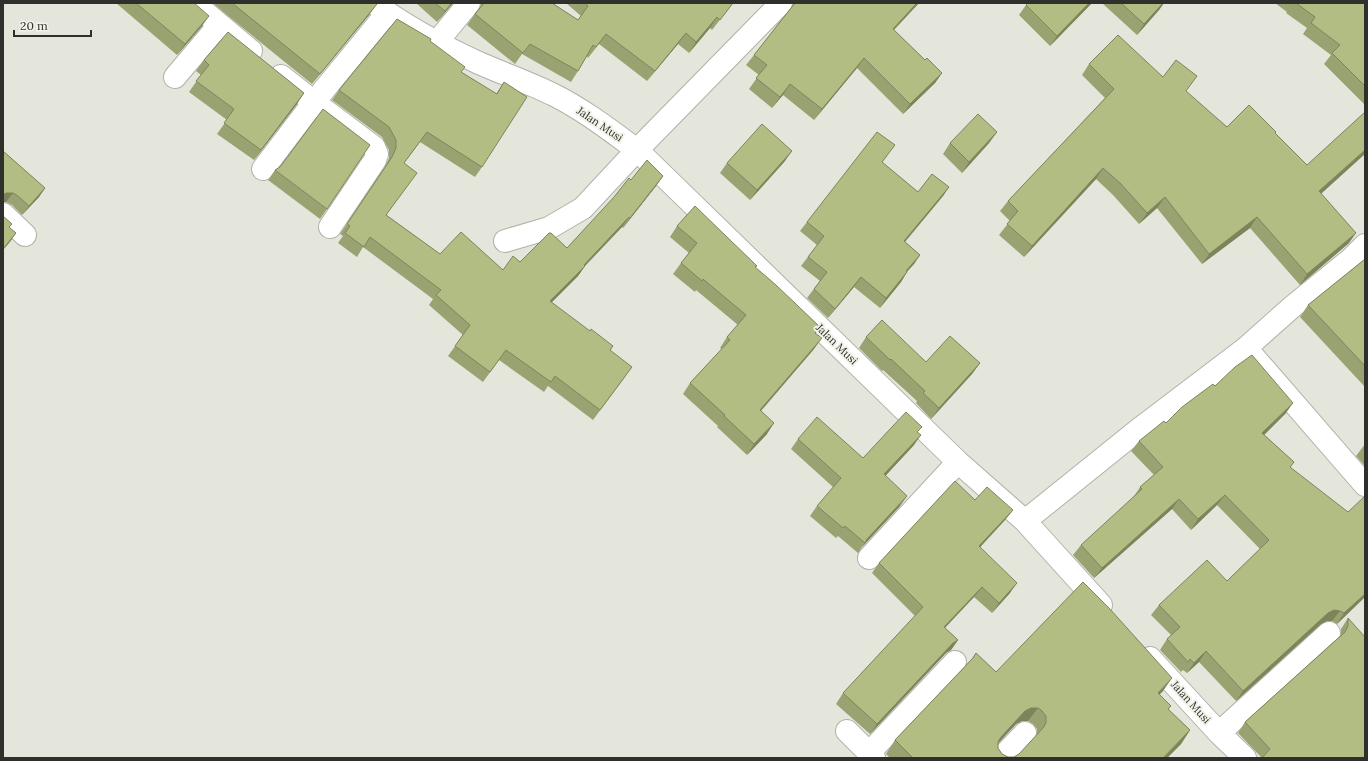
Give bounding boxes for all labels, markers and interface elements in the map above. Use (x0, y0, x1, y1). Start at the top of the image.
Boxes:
scale bar (14, 12, 91, 38)
text: 20 m (20, 18, 48, 33)
street label: Jalan Musi (573, 103, 626, 145)
street label: Jalan Musi (812, 320, 861, 367)
street label: Jalan Musi (1167, 677, 1214, 726)

